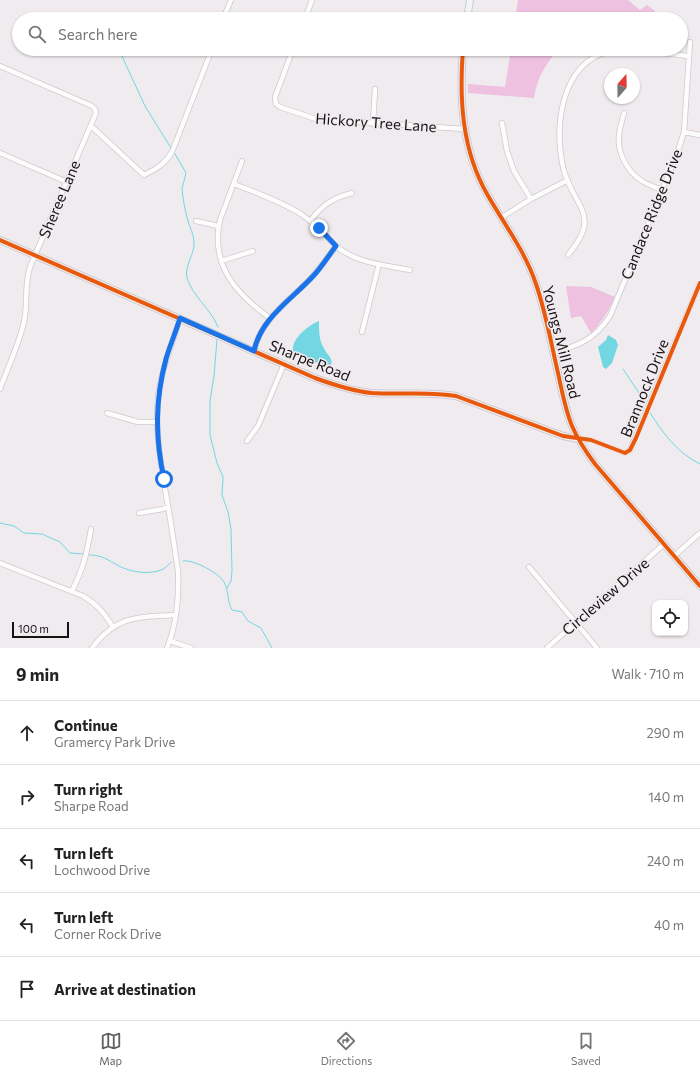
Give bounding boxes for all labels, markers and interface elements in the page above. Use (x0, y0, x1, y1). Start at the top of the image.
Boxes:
search box (12, 12, 688, 56)
icon: search (26, 23, 48, 45)
text: Search here (58, 25, 137, 43)
north arrow (604, 68, 640, 104)
street label: Hickory Tree Lane (315, 109, 437, 135)
street label: Candace Ridge Drive (617, 146, 685, 282)
street label: Sheree Lane (35, 157, 83, 241)
route end (310, 219, 328, 237)
street label: Youngs Mill Road (539, 284, 585, 400)
street label: Sharpe Road (267, 336, 353, 384)
street label: Brannock Drive (616, 336, 672, 440)
route start (155, 470, 173, 488)
street label: Circleview Drive (558, 553, 652, 639)
map controls (652, 600, 688, 636)
button: locate (652, 600, 688, 636)
scale bar (12, 620, 69, 639)
text: 100 m (18, 622, 49, 635)
text: 9 min (16, 664, 59, 685)
text: Walk · 710 m (611, 666, 684, 682)
text: Continue (54, 716, 118, 734)
icon: ahead (16, 722, 38, 744)
text: 290 m (647, 725, 684, 741)
text: Gramercy Park Drive (54, 734, 175, 750)
text: Turn right (54, 780, 123, 798)
icon: right (16, 786, 38, 808)
text: 140 m (648, 789, 684, 805)
text: Sharpe Road (54, 798, 128, 814)
text: Turn left (54, 844, 113, 862)
icon: left (16, 850, 38, 872)
text: 240 m (647, 853, 684, 869)
text: Lochwood Drive (54, 862, 150, 878)
text: Turn left (54, 908, 113, 926)
icon: left (16, 914, 38, 936)
text: 40 m (654, 917, 684, 933)
text: Corner Rock Drive (54, 926, 161, 942)
icon: arrive (16, 978, 38, 1000)
text: Arrive at destination (54, 980, 196, 998)
tab: Map (99, 1030, 122, 1067)
tab: Directions (321, 1030, 372, 1067)
tab: Saved (571, 1030, 601, 1067)

